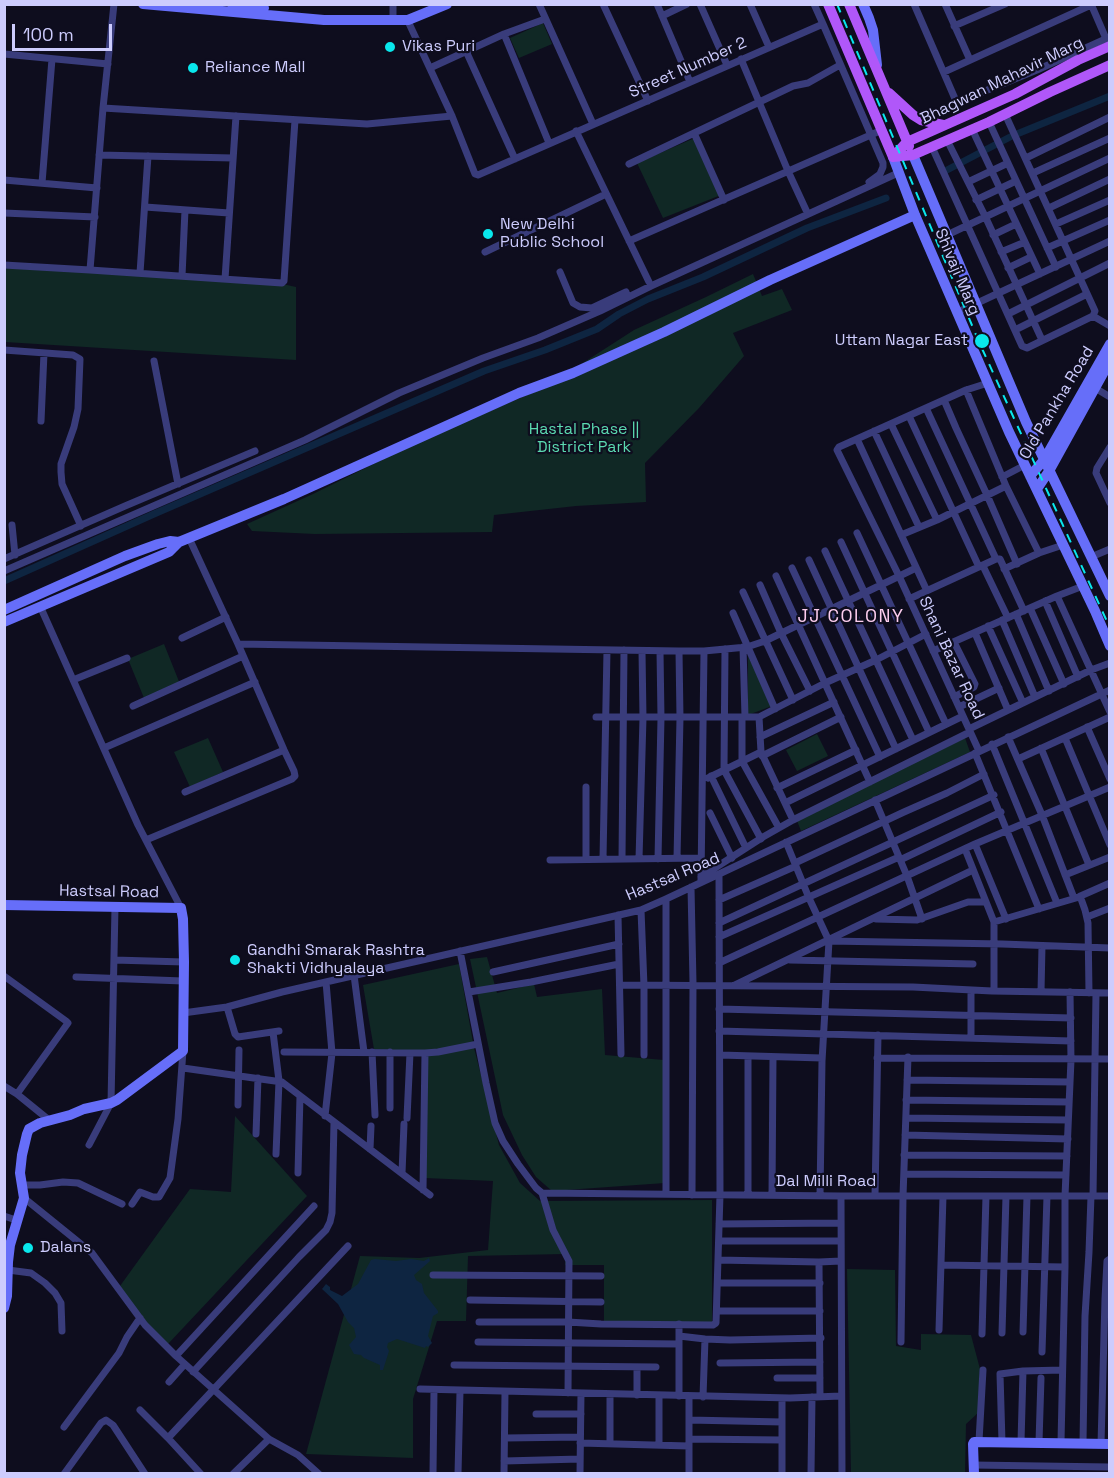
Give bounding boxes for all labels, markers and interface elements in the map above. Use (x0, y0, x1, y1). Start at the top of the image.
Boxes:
scale bar (15, 12, 116, 50)
text: 100 m (23, 23, 74, 46)
street label: Street Number 2 (626, 33, 750, 103)
street label: Bhagwan Mahavir Marg (917, 33, 1087, 129)
place label: Vikas Puri (402, 37, 475, 57)
marker: Vikas Puri (383, 40, 397, 54)
place label: Reliance Mall (205, 58, 305, 78)
marker: Reliance Mall (186, 61, 200, 75)
place label: New Delhi Public School (500, 215, 604, 253)
street label: Shivaji Marg (930, 226, 984, 318)
marker: New Delhi Public School (481, 227, 495, 241)
place label: Uttam Nagar East (835, 331, 968, 351)
marker: Uttam Nagar East (973, 332, 991, 350)
street label: Old Pankha Road (1016, 343, 1098, 463)
park label: Hastal Phase || District Park (529, 420, 639, 458)
street label: Shani Bazar Road (914, 594, 988, 722)
district label: JJ COLONY (797, 606, 905, 628)
street label: Hastsal Road (623, 849, 723, 905)
street label: Hastsal Road (59, 882, 159, 902)
place label: Gandhi Smarak Rashtra Shakti Vidhyalaya (247, 941, 425, 979)
marker: Gandhi Smarak Rashtra Shakti Vidhyalaya (228, 953, 242, 967)
street label: Dal Milli Road (776, 1172, 876, 1192)
place label: Dalans (40, 1238, 91, 1258)
marker: Dalans (21, 1241, 35, 1255)

